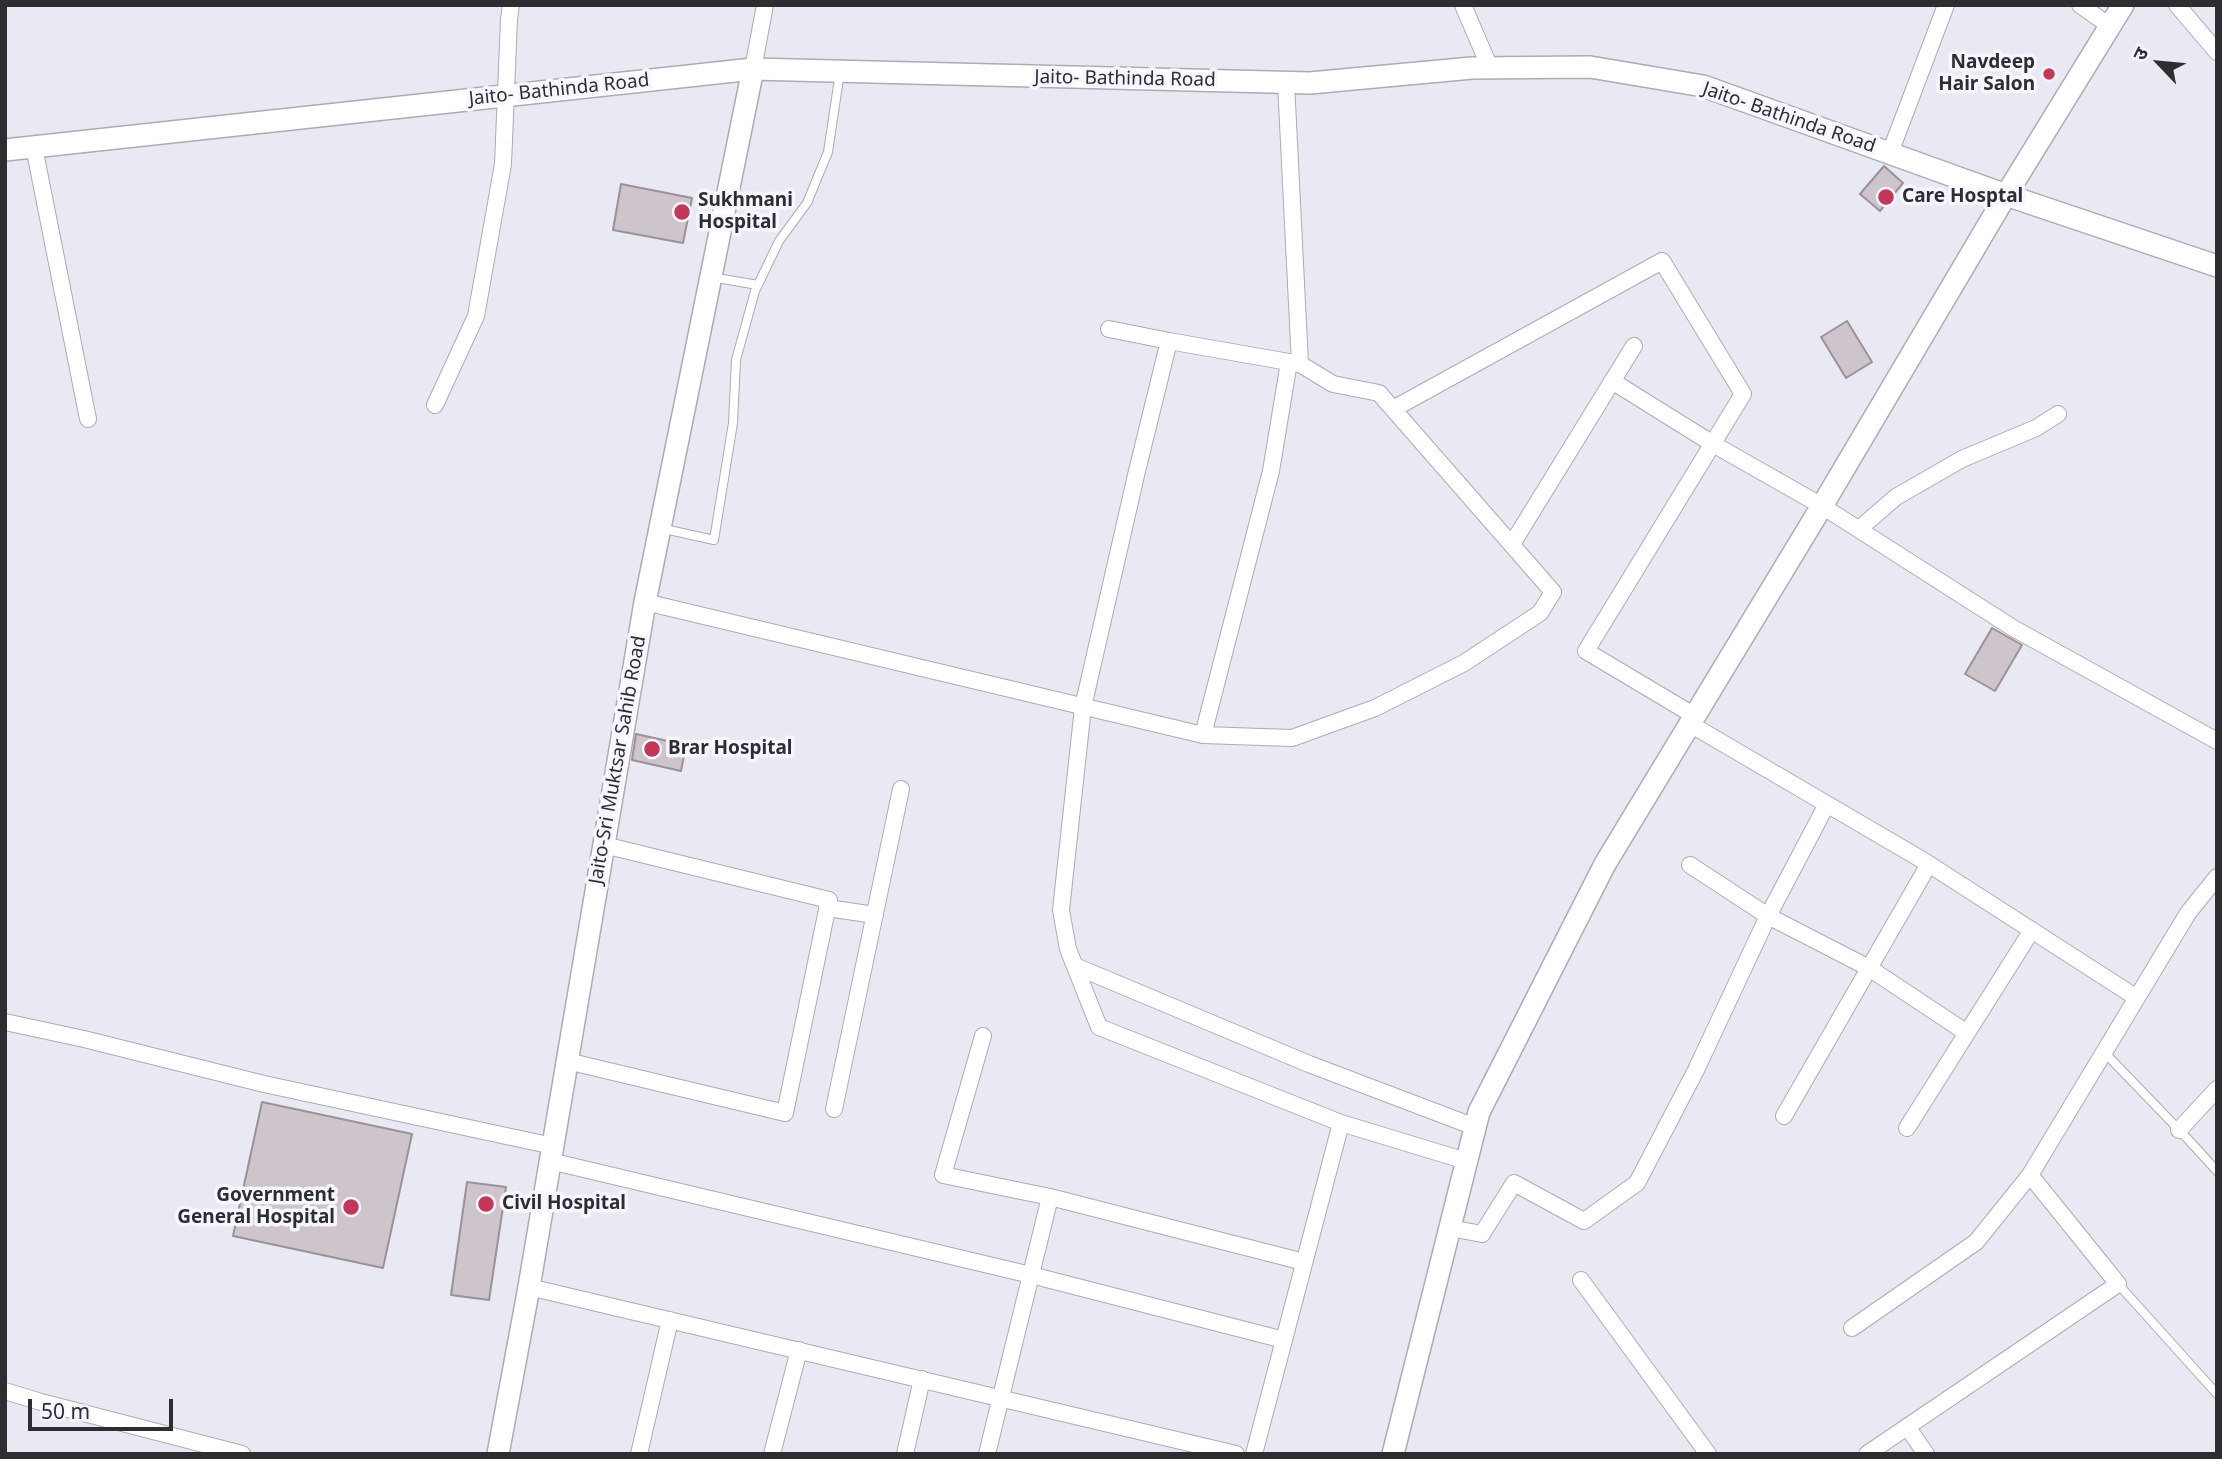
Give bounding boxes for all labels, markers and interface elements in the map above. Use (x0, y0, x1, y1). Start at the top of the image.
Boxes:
north arrow (2124, 28, 2194, 98)
text: उ (2126, 43, 2154, 64)
place label: Navdeep Hair Salon (1938, 52, 2035, 96)
street label: Jaito- Bathinda Road (1034, 66, 1216, 92)
marker: Navdeep Hair Salon (2041, 66, 2057, 82)
street label: Jaito- Bathinda Road (468, 69, 650, 111)
street label: Jaito- Bathinda Road (1700, 78, 1878, 158)
place label: Care Hosptal (1902, 186, 2023, 208)
marker: Care Hosptal (1876, 187, 1896, 207)
place label: Sukhmani Hospital (698, 190, 793, 234)
marker: Sukhmani Hospital (672, 202, 692, 222)
street label: Jaito-Sri Muktsar Sahib Road (585, 634, 651, 886)
place label: Brar Hospital (668, 738, 792, 760)
marker: Brar Hospital (642, 739, 662, 759)
place label: Government General Hospital (177, 1185, 335, 1229)
place label: Civil Hospital (502, 1193, 626, 1215)
marker: Civil Hospital (476, 1194, 496, 1214)
marker: Government General Hospital (341, 1197, 361, 1217)
scale bar (32, 1386, 177, 1430)
text: 50 m (41, 1397, 90, 1425)

